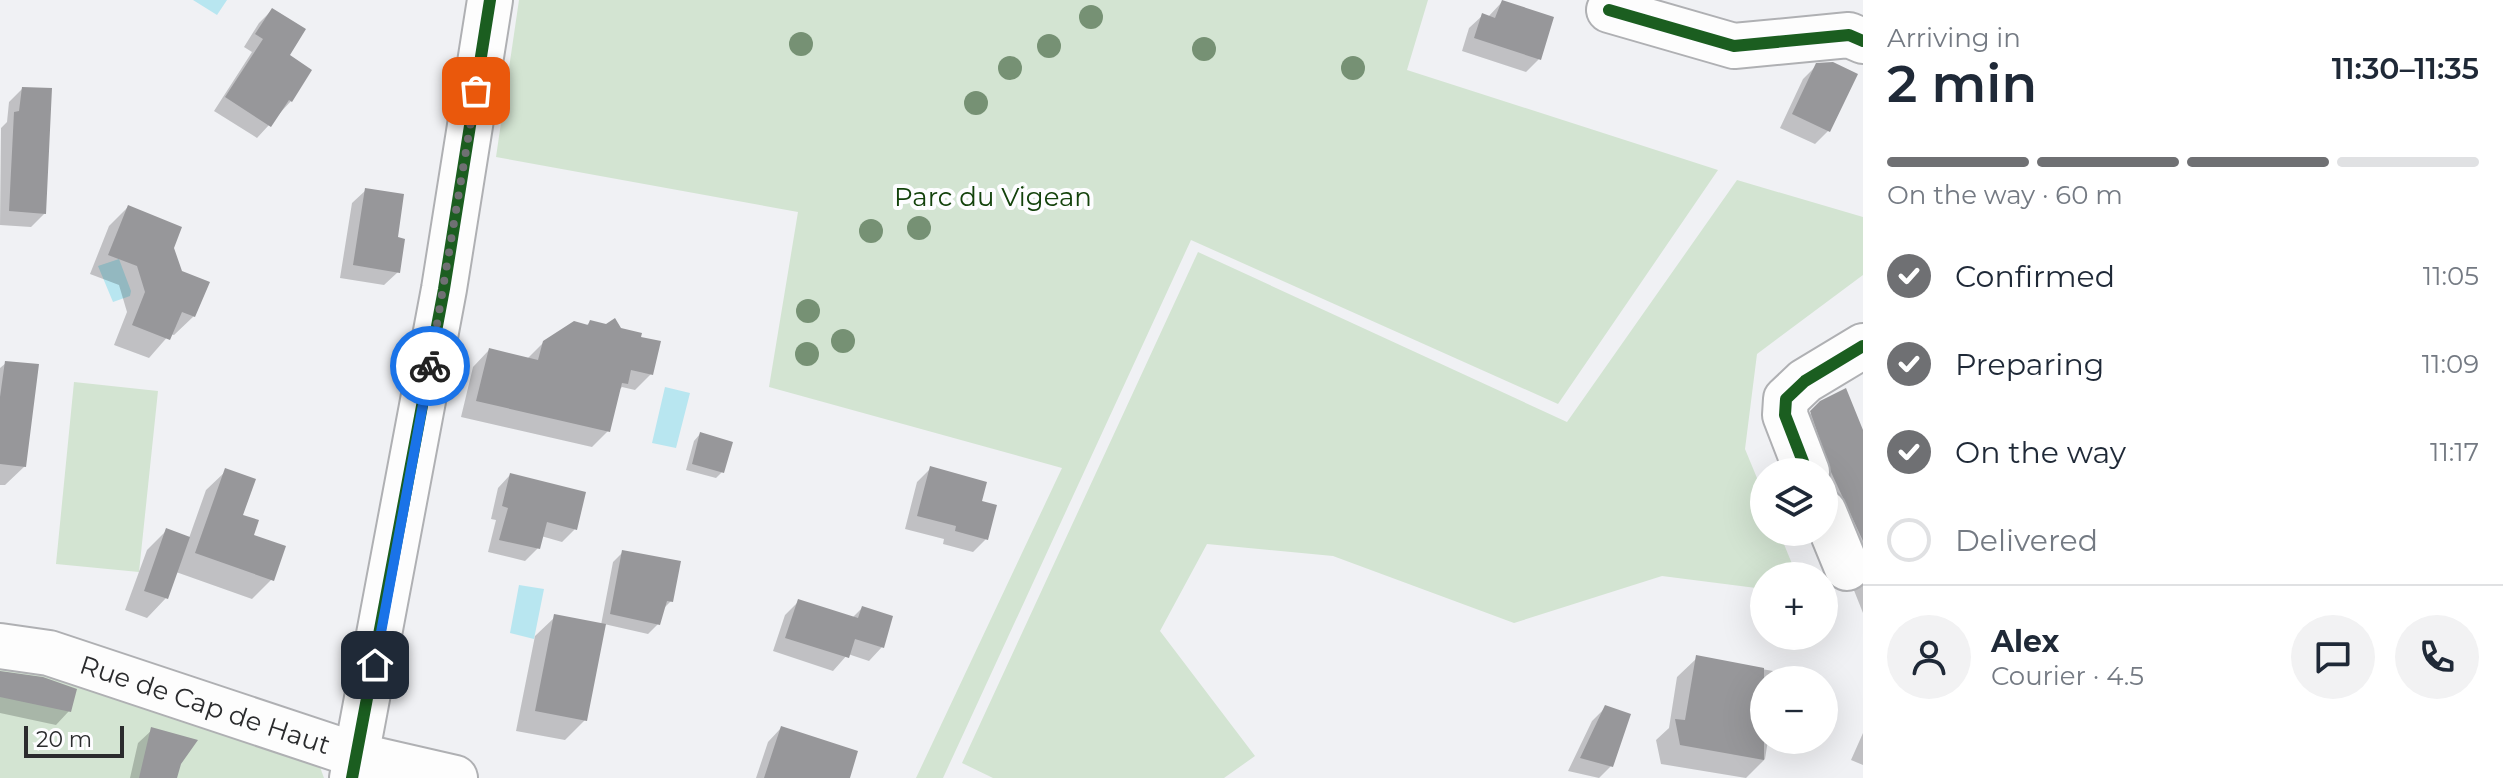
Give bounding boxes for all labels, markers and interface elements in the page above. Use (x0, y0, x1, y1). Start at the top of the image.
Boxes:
text: Arriving in (1887, 22, 2021, 54)
text: 11:30–11:35 (2332, 50, 2479, 87)
text: 2 min (1887, 52, 2037, 115)
pin (442, 57, 510, 125)
icon: bag (454, 69, 498, 113)
text: On the way · 60 m (1887, 179, 2123, 211)
park label: Parc du Vigean (894, 181, 1092, 213)
icon: check (1887, 254, 1931, 298)
text: Confirmed (1955, 258, 2115, 295)
text: 11:05 (2423, 260, 2479, 292)
courier (390, 326, 470, 406)
icon: check (1887, 342, 1931, 386)
icon: bike (408, 344, 452, 388)
text: Preparing (1955, 346, 2104, 383)
text: 11:09 (2422, 348, 2479, 380)
icon: check (1887, 430, 1931, 474)
text: On the way (1955, 434, 2126, 471)
text: 11:17 (2430, 436, 2479, 468)
map controls (1750, 458, 1838, 754)
button: layers (1750, 458, 1838, 546)
text: Delivered (1955, 522, 2098, 559)
button: + (1750, 562, 1838, 650)
button: person (1887, 615, 1971, 699)
button: chat (2291, 615, 2375, 699)
button: phone (2395, 615, 2479, 699)
text: Alex (1991, 623, 2059, 660)
pin (341, 631, 409, 699)
icon: home (353, 643, 397, 687)
street label: Rue de Cap de Haut (76, 648, 334, 761)
text: Courier · 4.5 (1991, 660, 2144, 692)
button: − (1750, 666, 1838, 754)
scale bar (24, 722, 124, 758)
text: 20 m (36, 726, 92, 753)

